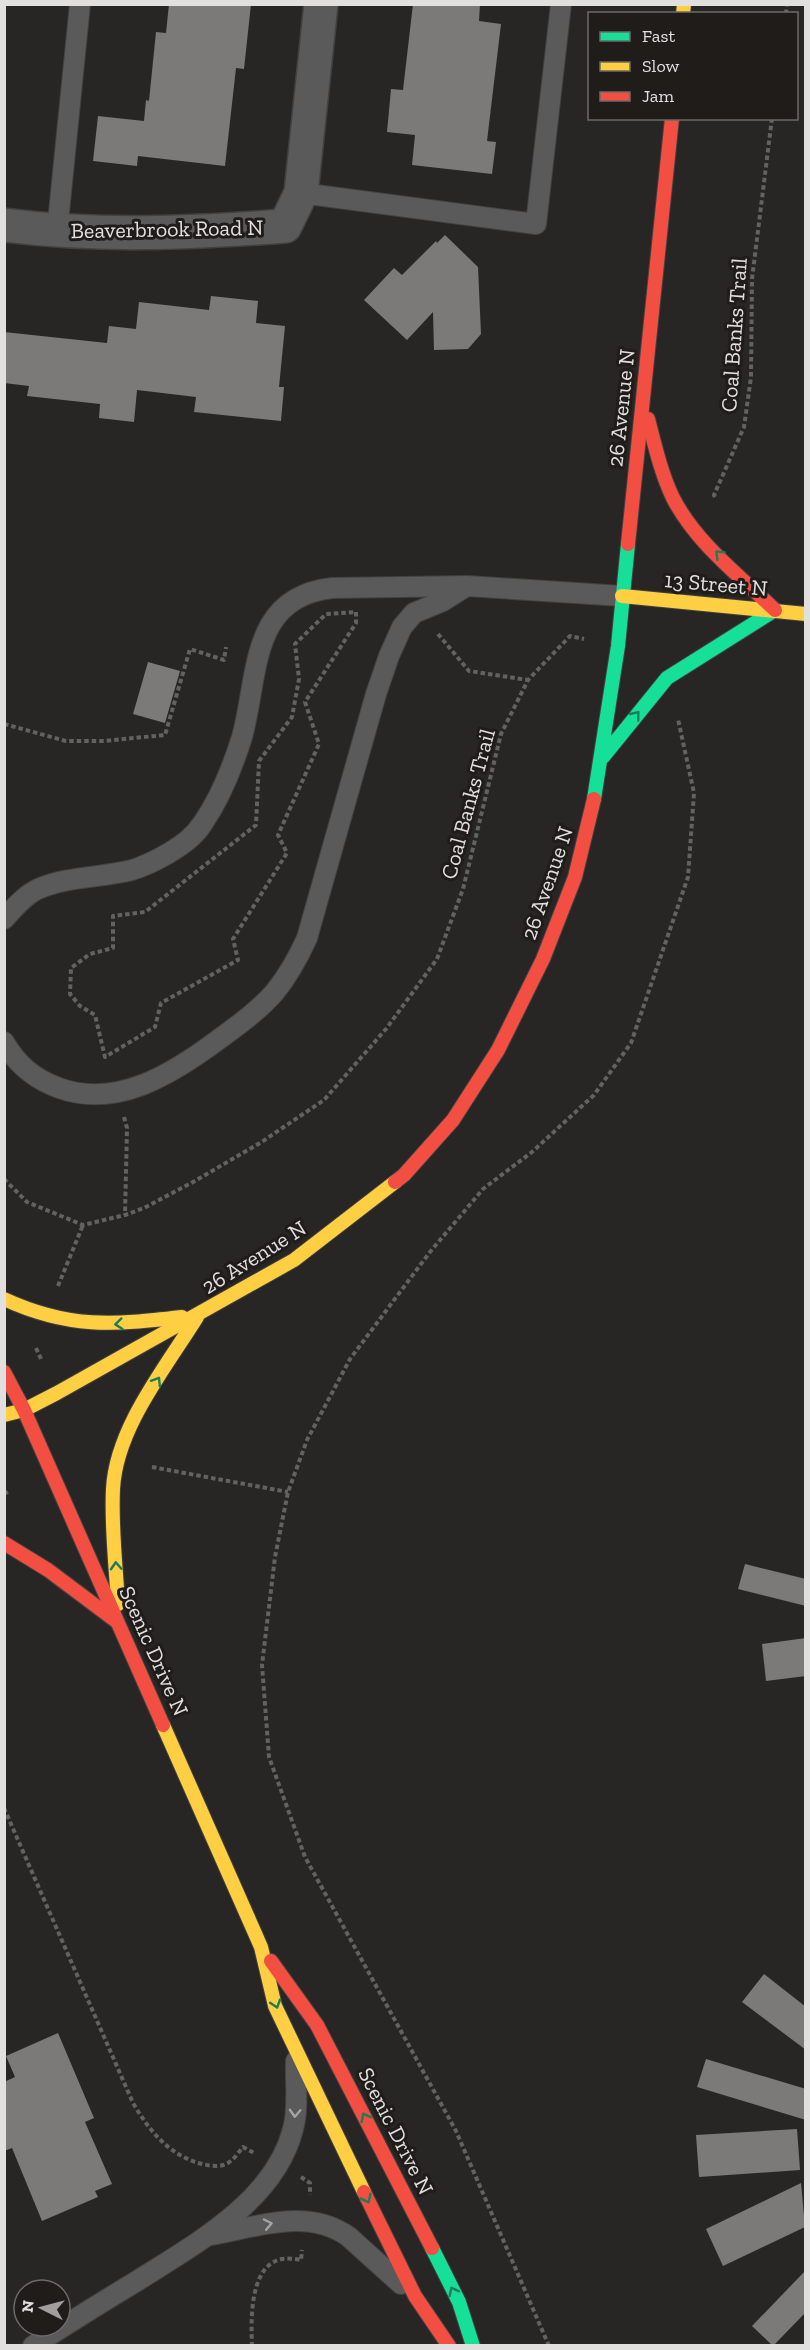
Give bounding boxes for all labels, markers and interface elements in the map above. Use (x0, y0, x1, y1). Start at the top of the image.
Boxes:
legend (588, 12, 798, 120)
text: Fast (642, 25, 675, 47)
text: Slow (642, 55, 679, 77)
text: Jam (642, 85, 674, 107)
street label: Beaverbrook Road N (70, 214, 264, 244)
street label: Coal Banks Trail (715, 257, 753, 413)
street label: 26 Avenue N (601, 348, 641, 468)
one-way arrow (715, 551, 726, 562)
street label: 13 Street N (663, 566, 769, 602)
one-way arrow (628, 711, 639, 722)
street label: Coal Banks Trail (435, 726, 501, 882)
street label: 26 Avenue N (515, 823, 579, 943)
street label: 26 Avenue N (197, 1214, 311, 1300)
one-way arrow (115, 1317, 124, 1330)
one-way arrow (150, 1377, 161, 1388)
one-way arrow (110, 1561, 123, 1570)
street label: Scenic Drive N (113, 1582, 195, 1720)
one-way arrow (268, 1998, 281, 2009)
street label: Scenic Drive N (352, 2063, 440, 2199)
one-way arrow (288, 2108, 301, 2117)
one-way arrow (361, 2112, 372, 2123)
one-way arrow (360, 2193, 372, 2204)
one-way arrow (263, 2219, 273, 2232)
north arrow (12, 2278, 72, 2338)
one-way arrow (449, 2286, 461, 2297)
text: N (17, 2299, 38, 2314)

